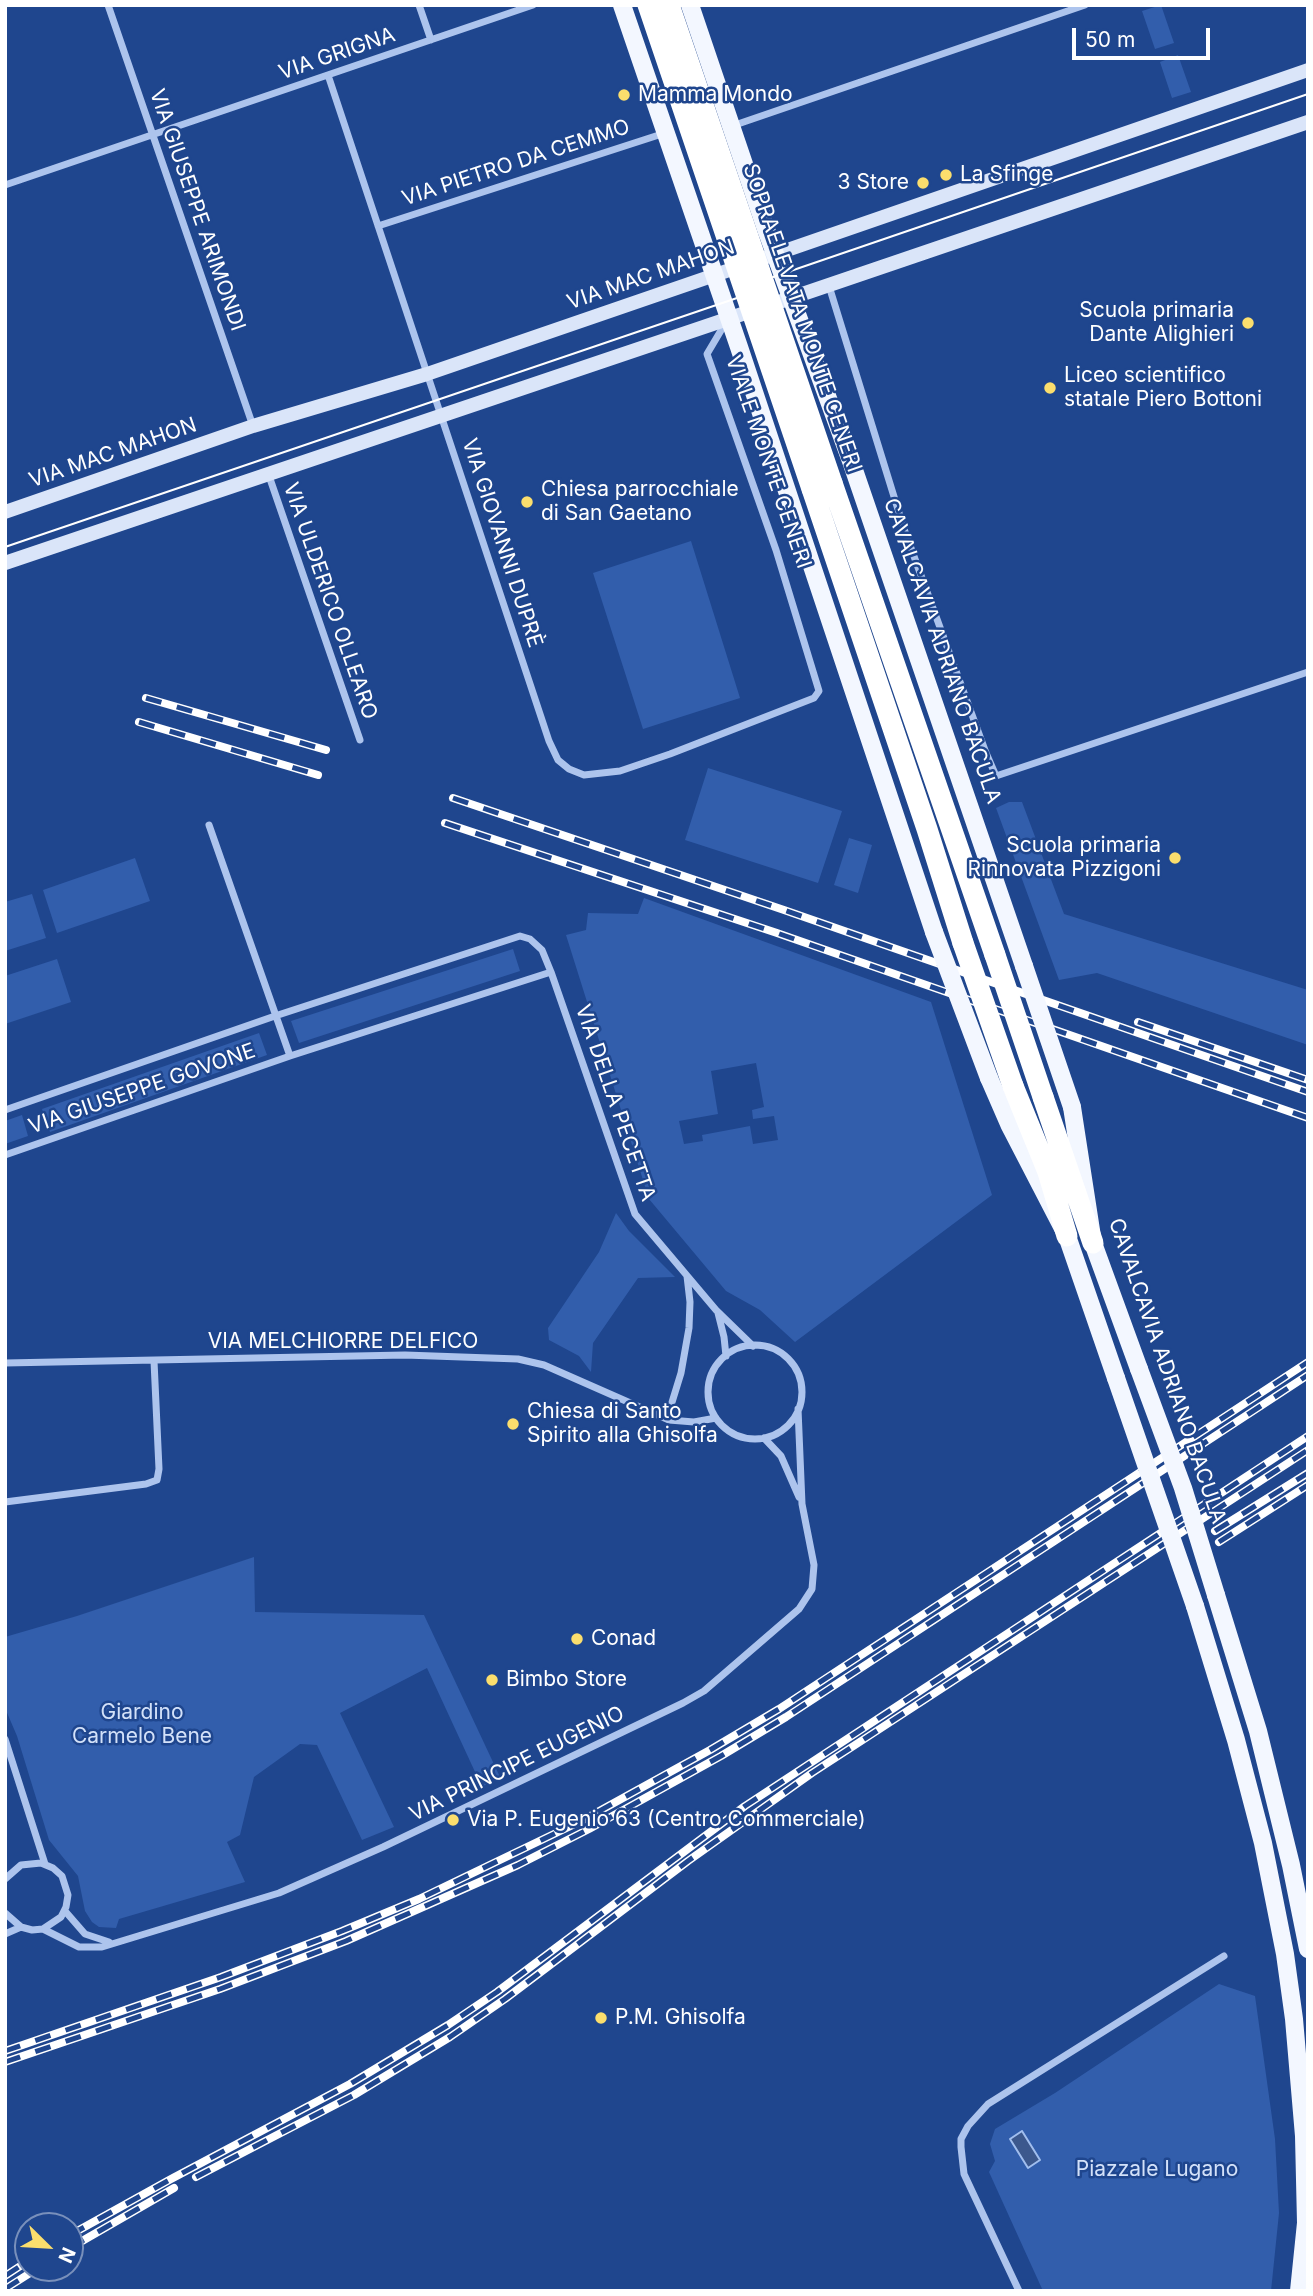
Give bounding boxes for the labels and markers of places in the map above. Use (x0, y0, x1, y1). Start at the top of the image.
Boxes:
place label: Mamma Mondo (638, 82, 793, 108)
marker: Mamma Mondo (616, 87, 632, 103)
place label: La Sfinge (960, 162, 1053, 188)
marker: La Sfinge (938, 167, 954, 183)
place label: 3 Store (838, 170, 909, 196)
marker: 3 Store (915, 175, 931, 191)
place label: Scuola primaria Dante Alighieri (1079, 298, 1234, 348)
marker: Scuola primaria Dante Alighieri (1240, 315, 1256, 331)
place label: Liceo scientifico statale Piero Bottoni (1064, 363, 1262, 413)
marker: Liceo scientifico statale Piero Bottoni (1042, 380, 1058, 396)
place label: Chiesa parrocchiale di San Gaetano (541, 477, 739, 527)
marker: Chiesa parrocchiale di San Gaetano (519, 494, 535, 510)
place label: Scuola primaria Rinnovata Pizzigoni (967, 833, 1161, 883)
marker: Scuola primaria Rinnovata Pizzigoni (1167, 850, 1183, 866)
place label: Chiesa di Santo Spirito alla Ghisolfa (527, 1399, 718, 1449)
marker: Chiesa di Santo Spirito alla Ghisolfa (505, 1416, 521, 1432)
place label: Conad (591, 1626, 656, 1652)
marker: Conad (569, 1631, 585, 1647)
place label: Bimbo Store (506, 1667, 627, 1693)
marker: Bimbo Store (484, 1672, 500, 1688)
place label: Via P. Eugenio 63 (Centro Commerciale) (467, 1807, 866, 1833)
marker: Via P. Eugenio 63 (Centro Commerciale) (445, 1812, 461, 1828)
place label: P.M. Ghisolfa (615, 2005, 746, 2031)
marker: P.M. Ghisolfa (593, 2010, 609, 2026)

